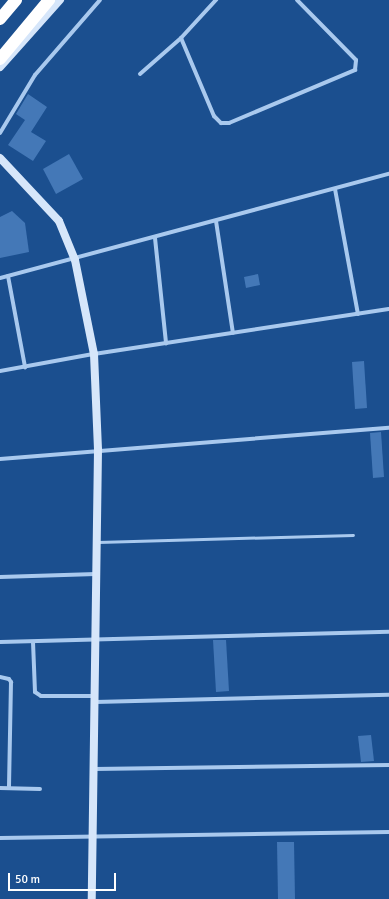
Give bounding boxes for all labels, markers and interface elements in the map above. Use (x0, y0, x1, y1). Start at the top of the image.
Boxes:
scale bar (10, 865, 118, 891)
text: 50 m (15, 872, 40, 887)

